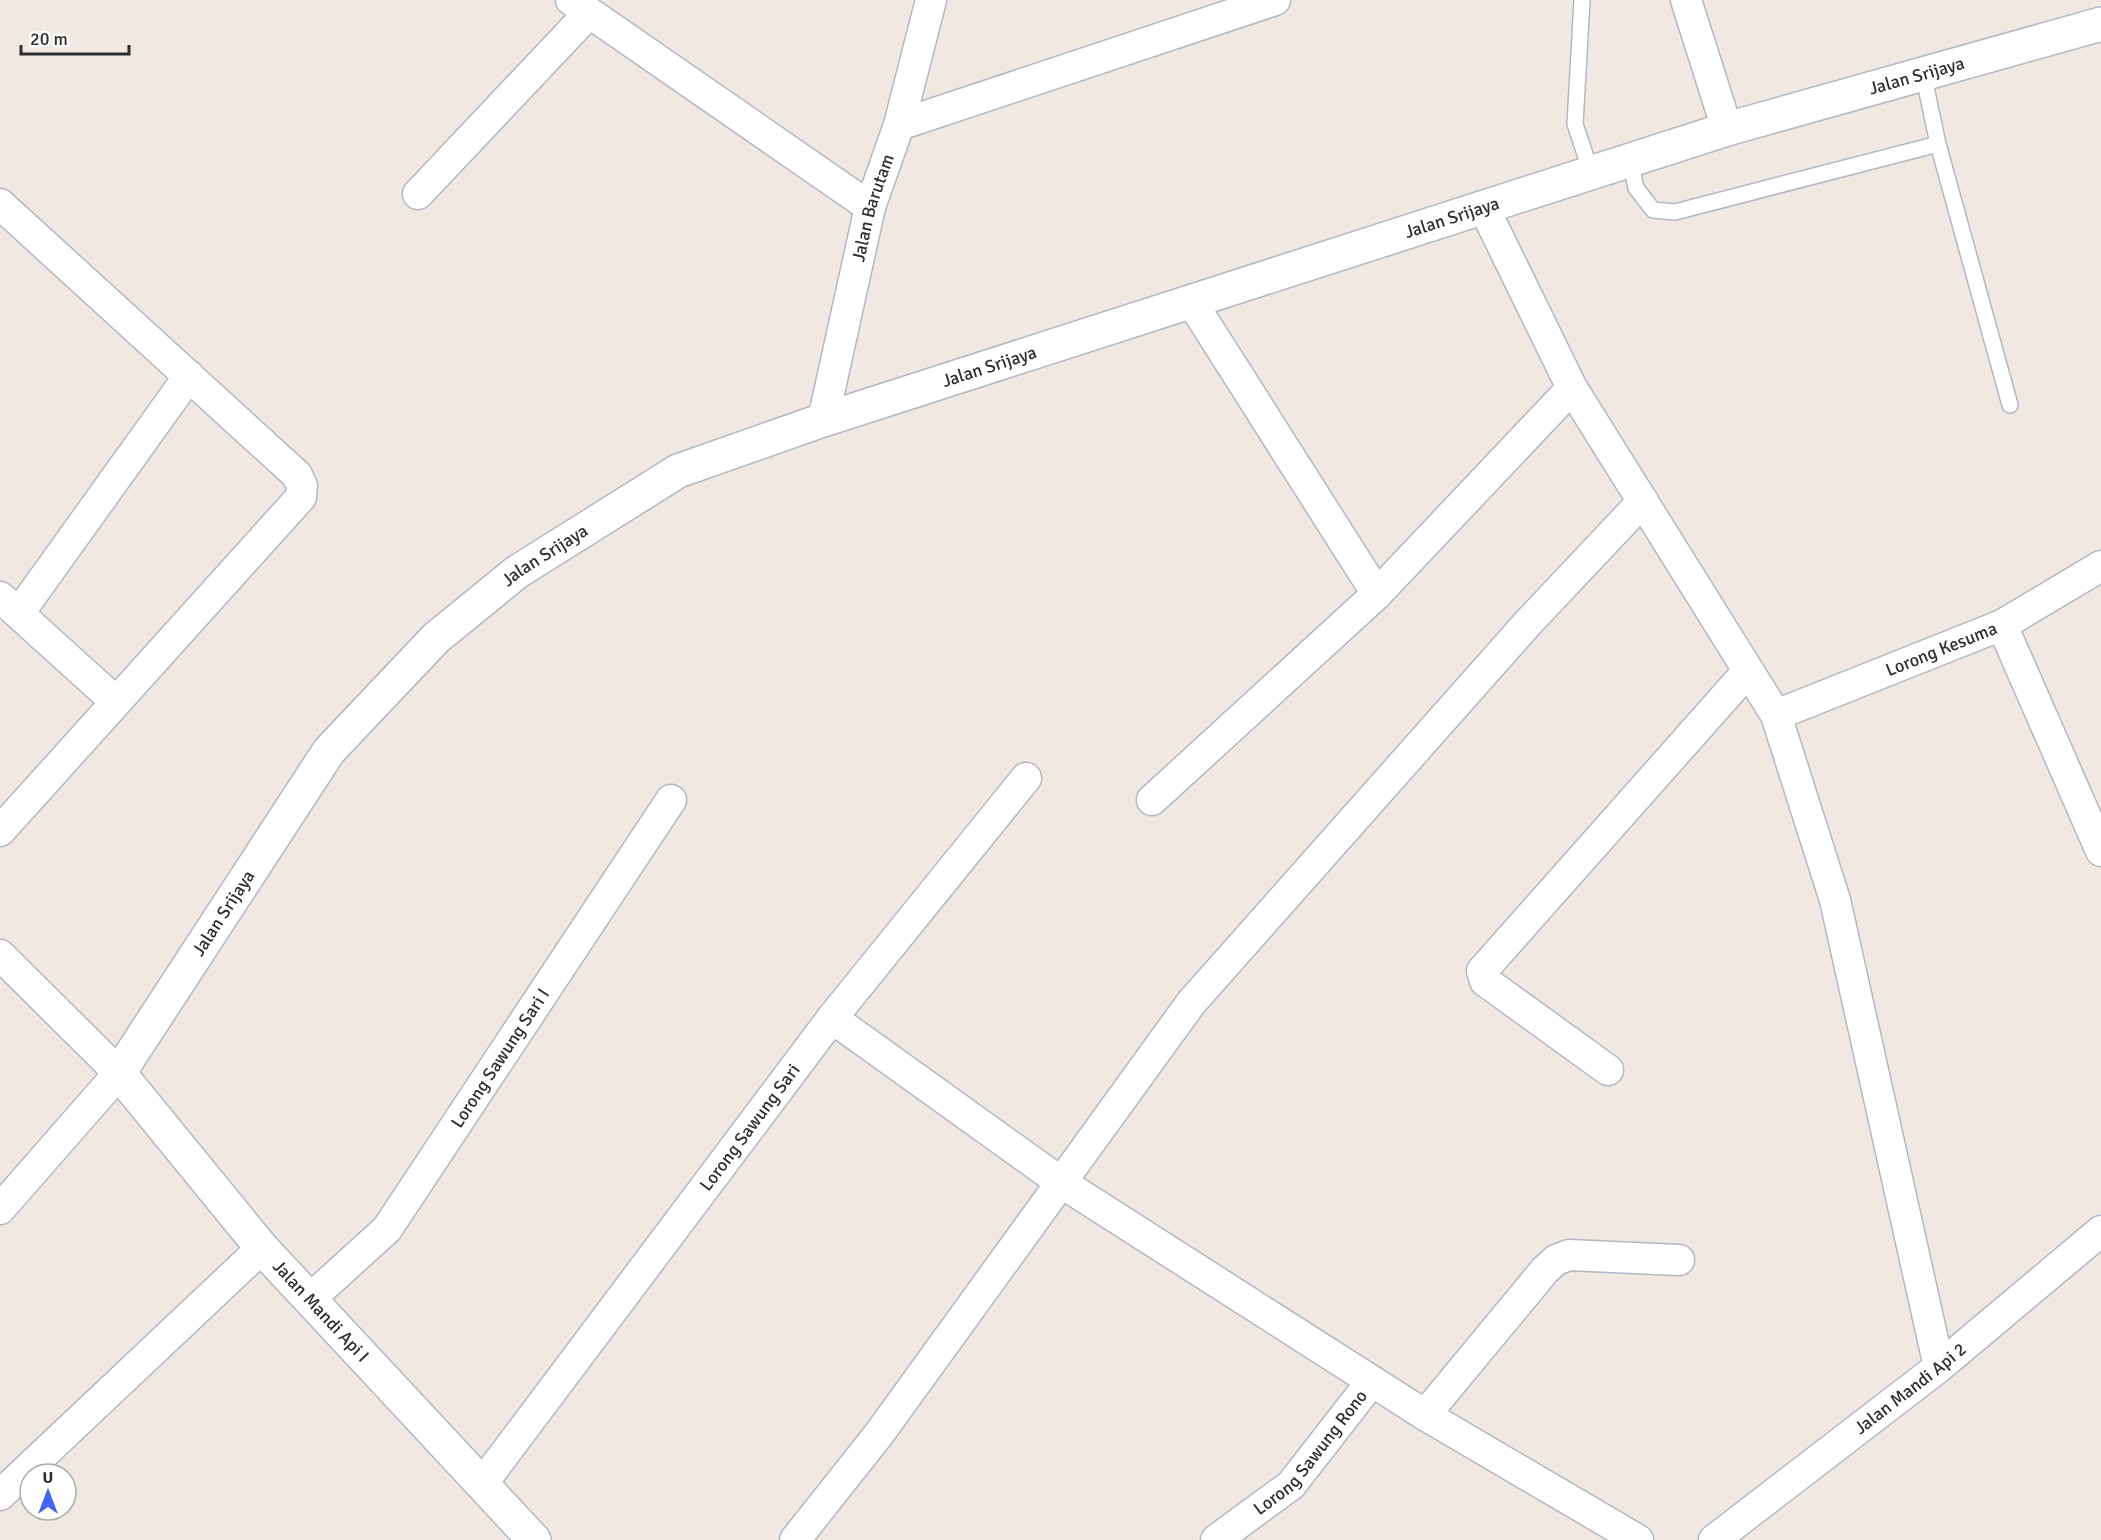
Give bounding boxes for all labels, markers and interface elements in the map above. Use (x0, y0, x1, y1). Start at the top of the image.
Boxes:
scale bar (21, 18, 129, 56)
text: 20 m (30, 28, 68, 50)
street label: Jalan Srijaya (1866, 52, 1967, 100)
street label: Jalan Barutam (847, 151, 899, 264)
street label: Jalan Srijaya (1402, 192, 1502, 243)
street label: Jalan Srijaya (939, 341, 1039, 392)
street label: Jalan Srijaya (497, 519, 592, 591)
street label: Lorong Kesuma (1882, 617, 2000, 681)
street label: Jalan Srijaya (187, 866, 259, 960)
street label: Lorong Sawung Sari I (446, 984, 554, 1132)
street label: Lorong Sawung Sari (695, 1059, 805, 1195)
street label: Jalan Mandi Api I (268, 1255, 374, 1367)
street label: Jalan Mandi Api 2 (1850, 1338, 1971, 1439)
street label: Lorong Sawung Rono (1249, 1385, 1372, 1520)
north arrow (18, 1462, 78, 1522)
text: U (43, 1468, 53, 1488)

